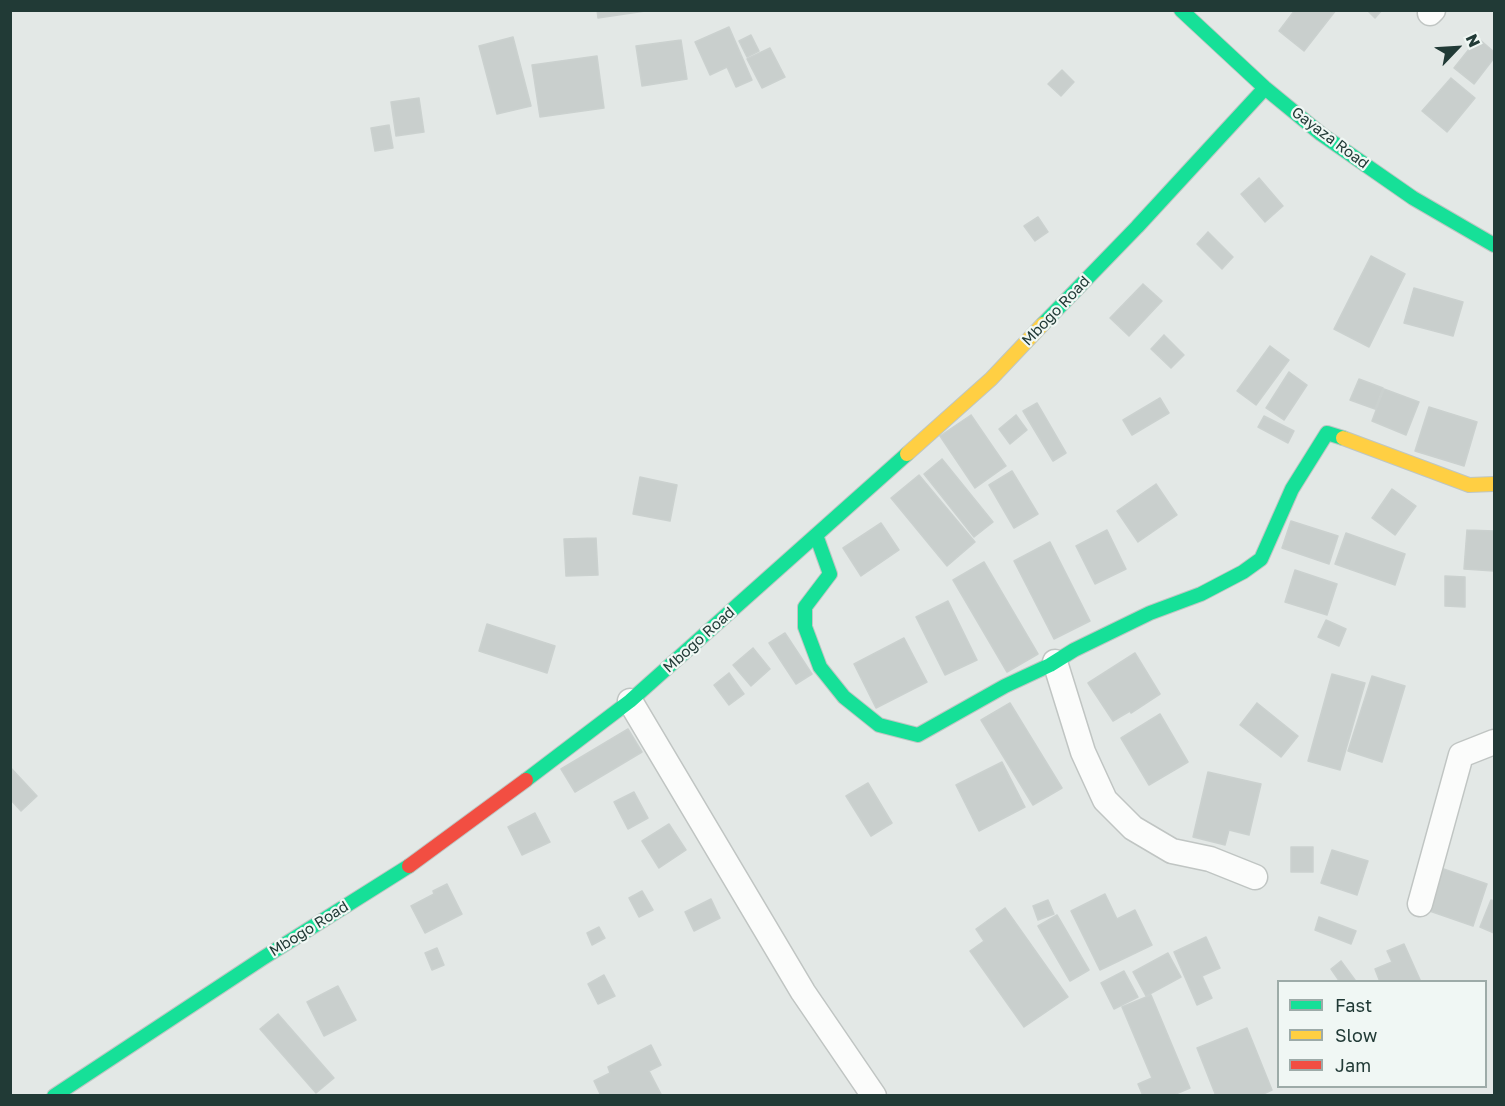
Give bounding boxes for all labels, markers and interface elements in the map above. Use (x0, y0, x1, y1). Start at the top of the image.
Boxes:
north arrow (1427, 18, 1487, 78)
text: N (1462, 31, 1485, 50)
street label: Gayaza Road (1288, 103, 1372, 173)
street label: Mbogo Road (1018, 272, 1094, 350)
street label: Mbogo Road (660, 603, 738, 677)
street label: Mbogo Road (266, 898, 352, 960)
legend (1277, 980, 1487, 1088)
text: Fast (1335, 994, 1372, 1016)
text: Slow (1335, 1024, 1377, 1046)
text: Jam (1335, 1054, 1371, 1076)

